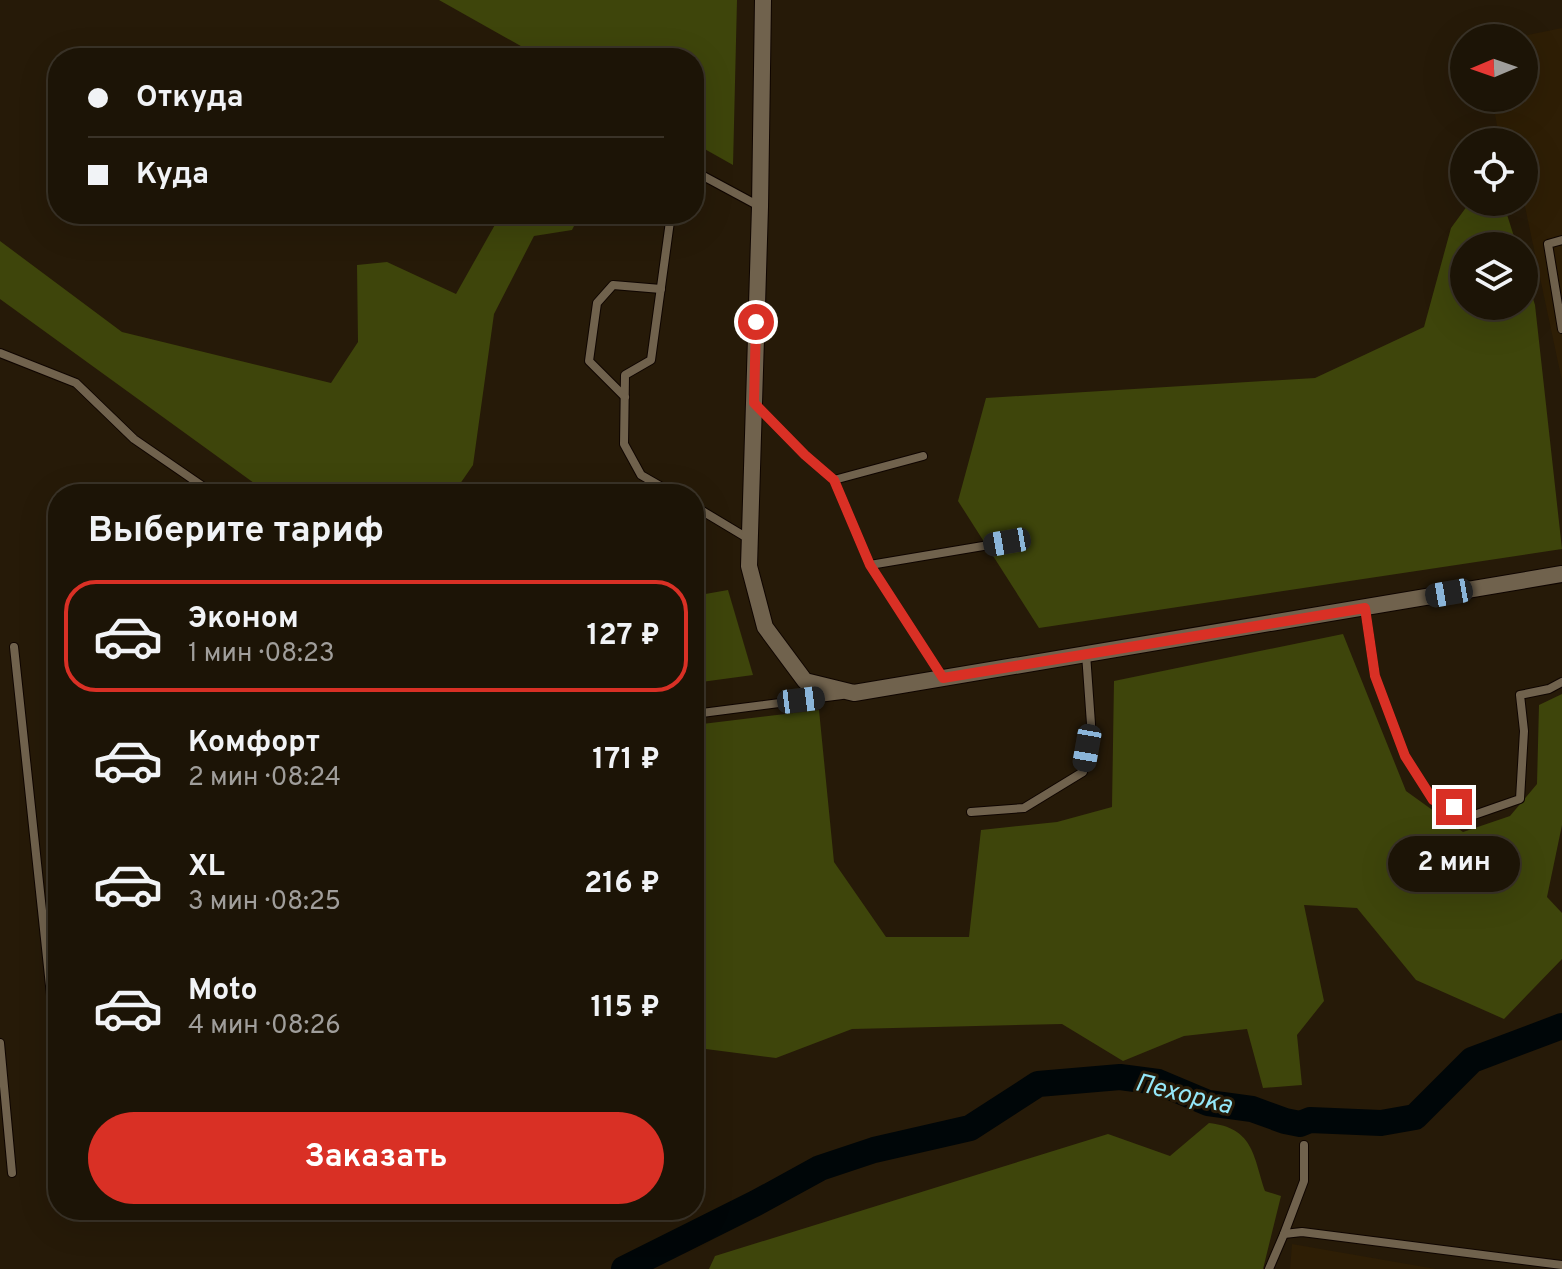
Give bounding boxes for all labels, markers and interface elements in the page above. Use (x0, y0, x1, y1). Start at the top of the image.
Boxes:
north arrow (1450, 24, 1538, 112)
map controls (1450, 24, 1538, 320)
text: Откуда (136, 80, 244, 117)
button: locate (1450, 128, 1538, 216)
text: Куда (136, 157, 209, 194)
button: layers (1450, 232, 1538, 320)
route start (738, 304, 774, 340)
text: Выберите тариф (88, 509, 384, 555)
car (981, 526, 1033, 558)
car (1423, 577, 1475, 609)
icon: car (92, 600, 164, 672)
text: Эконом (188, 601, 299, 638)
text: 127 ₽ (587, 618, 660, 655)
text: 1 мин · 08:23 (188, 638, 335, 671)
car (776, 685, 826, 715)
car (1071, 722, 1103, 774)
icon: car (92, 724, 164, 796)
text: Комфорт (188, 725, 320, 762)
text: 171 ₽ (592, 742, 660, 779)
text: 2 мин · 08:24 (188, 762, 341, 795)
route end (1436, 789, 1472, 825)
callout: 2 мин (1388, 835, 1520, 891)
text: 2 мин (1417, 847, 1491, 880)
icon: car (92, 848, 164, 920)
text: XL (188, 849, 225, 886)
text: 216 ₽ (584, 866, 660, 903)
text: 3 мин · 08:25 (188, 886, 341, 919)
icon: car (92, 972, 164, 1044)
text: Moto (188, 973, 258, 1010)
text: 115 ₽ (590, 990, 660, 1027)
text: 4 мин · 08:26 (188, 1010, 341, 1043)
water label: Пехорка (1131, 1067, 1236, 1124)
button: Заказать (88, 1112, 664, 1204)

